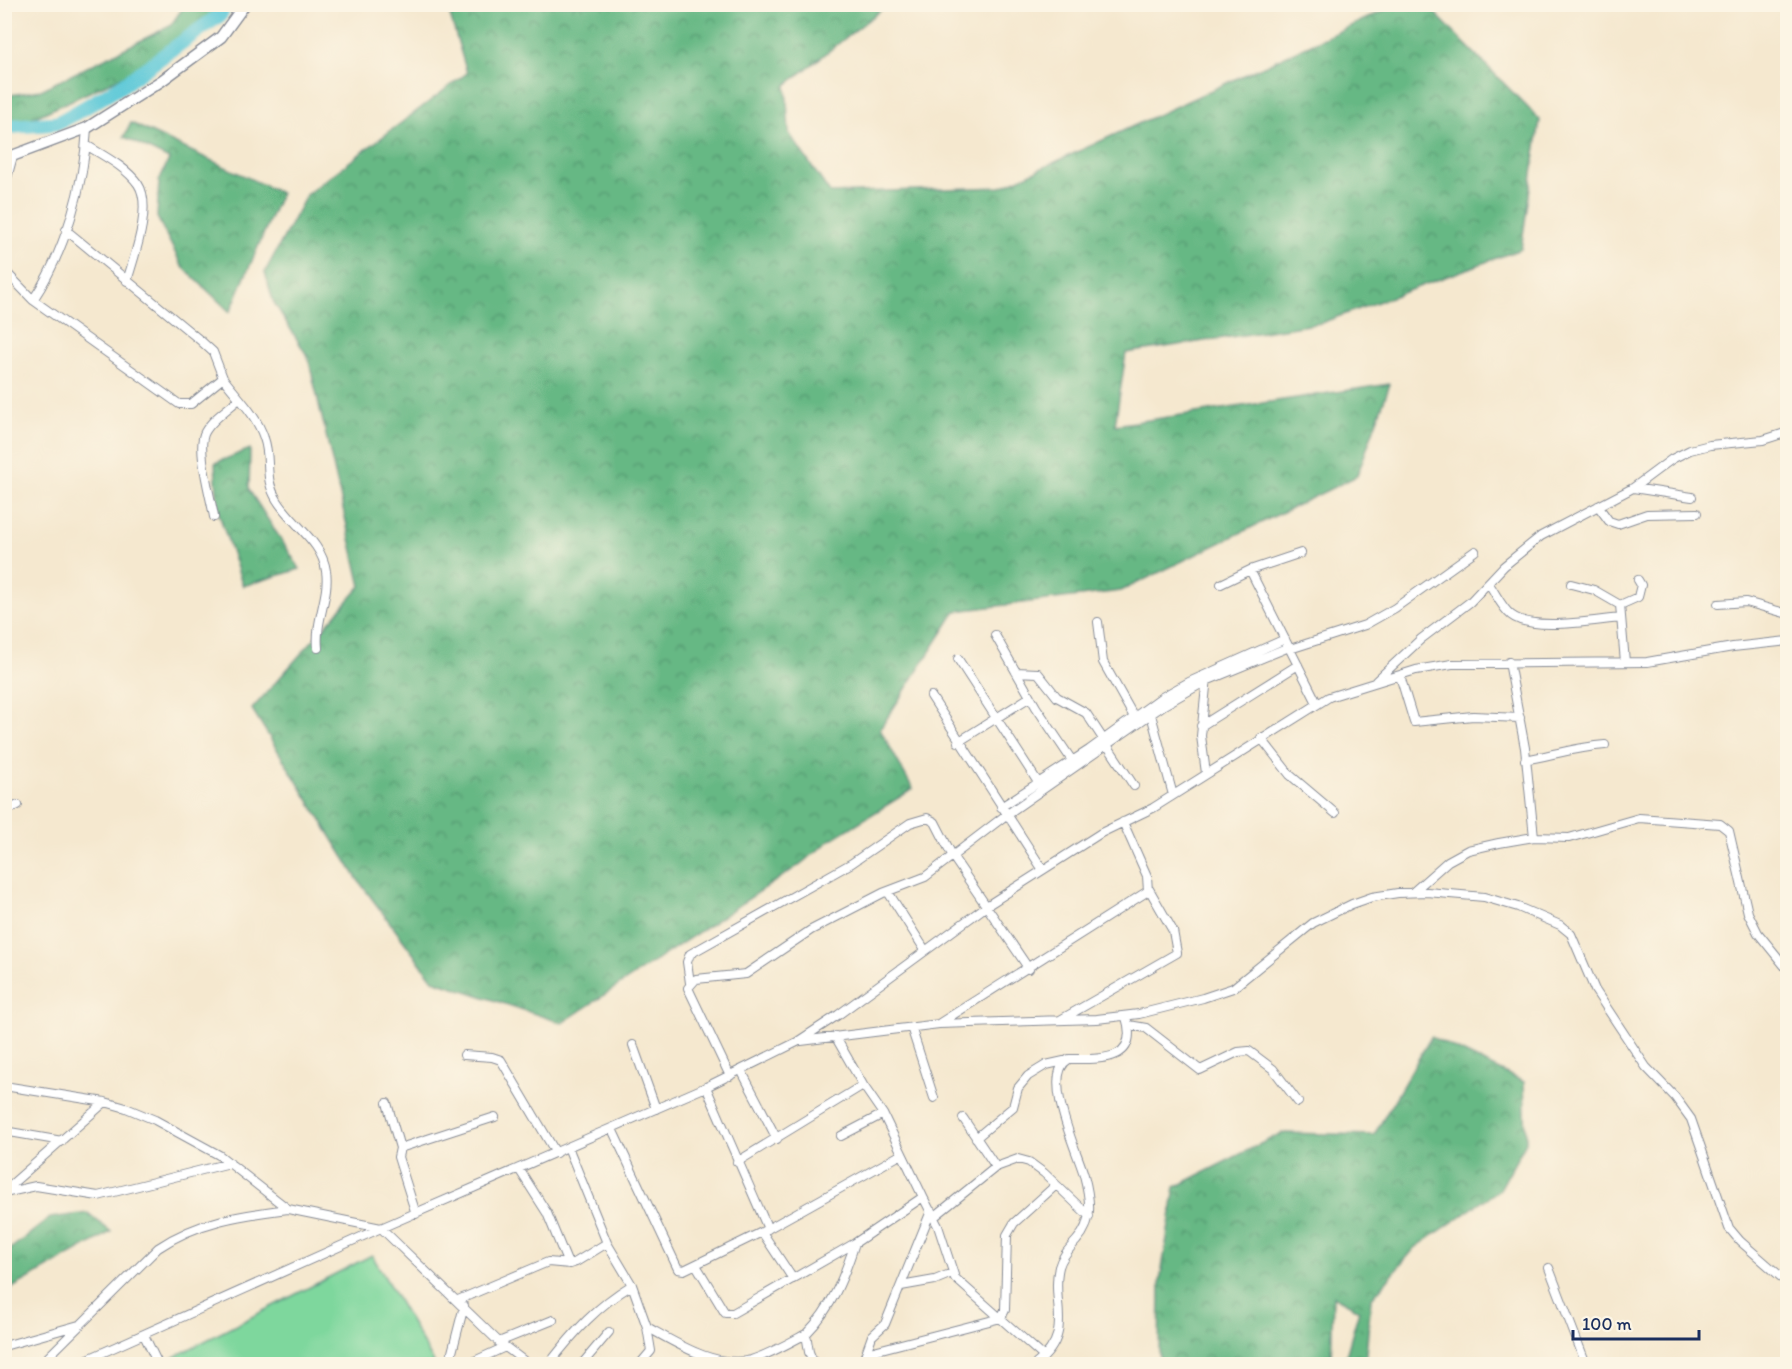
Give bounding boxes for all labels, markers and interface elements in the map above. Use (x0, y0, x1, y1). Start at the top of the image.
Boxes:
scale bar (1573, 1303, 1699, 1341)
text: 100 m (1582, 1313, 1632, 1335)

